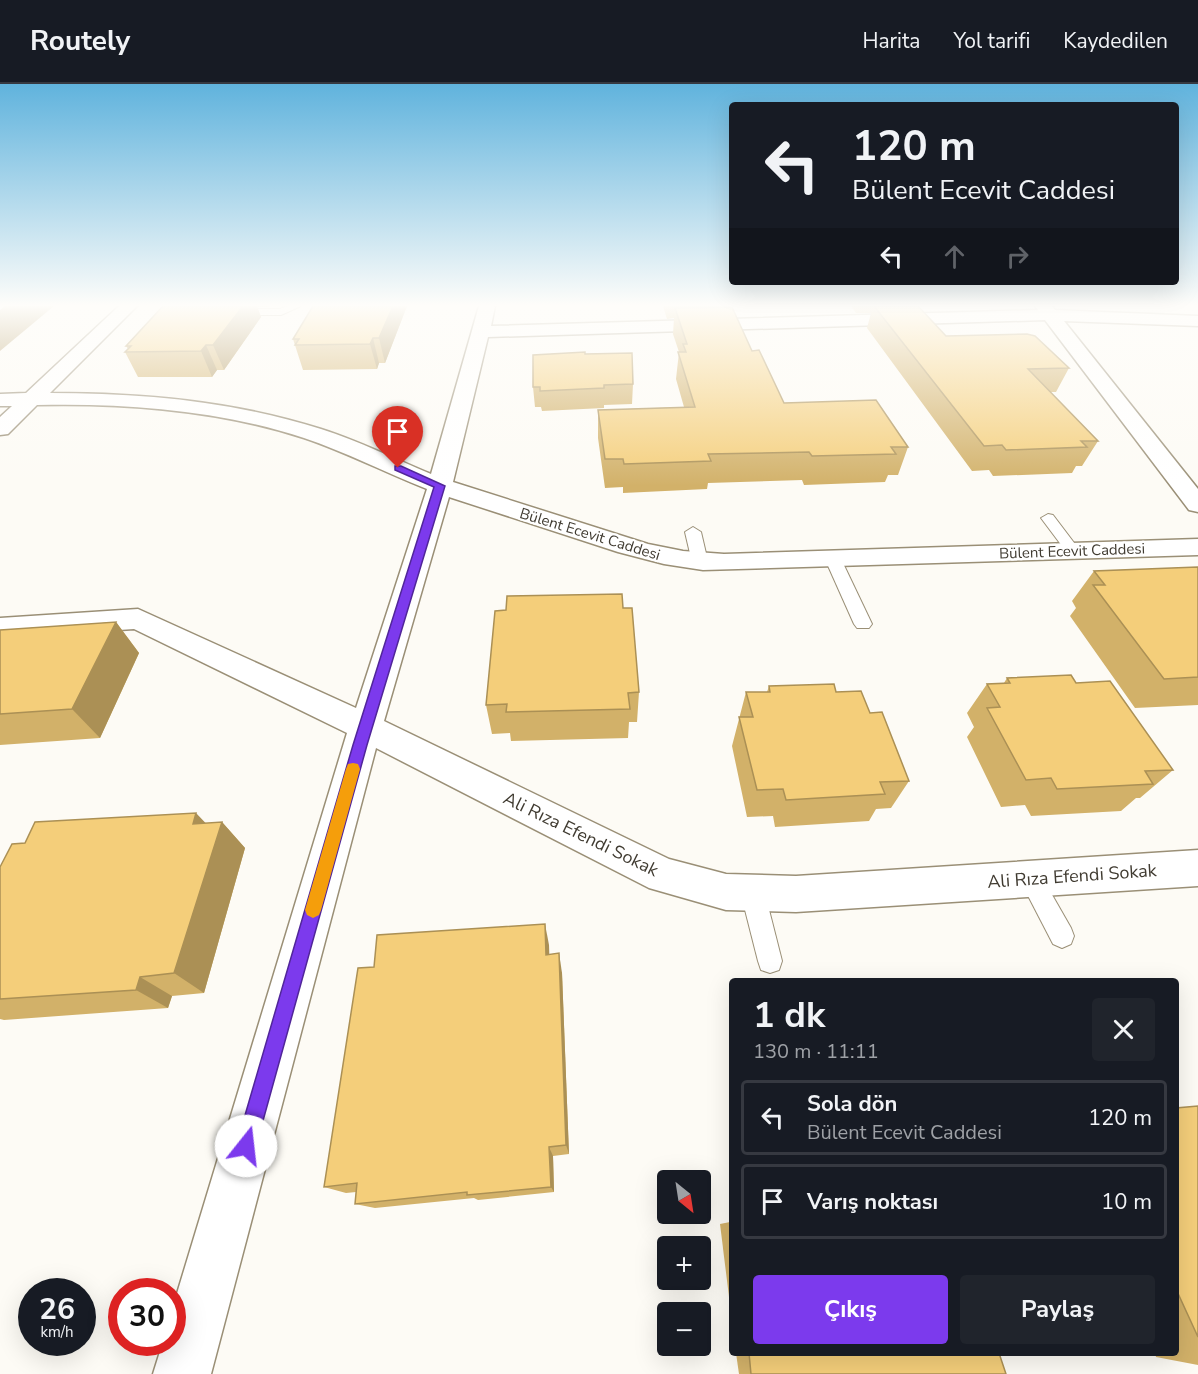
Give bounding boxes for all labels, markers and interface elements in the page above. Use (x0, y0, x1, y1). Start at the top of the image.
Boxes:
text: Routely (30, 22, 130, 60)
text: Harita (862, 27, 920, 55)
text: Yol tarifi (953, 27, 1030, 55)
text: Kaydedilen (1063, 27, 1168, 55)
text: 120 m (852, 118, 976, 175)
icon: left (753, 126, 831, 204)
text: Bülent Ecevit Caddesi (852, 172, 1115, 209)
icon: left (875, 240, 908, 273)
icon: ahead (938, 240, 971, 273)
icon: right (1001, 240, 1034, 273)
pin (372, 406, 423, 468)
icon: arrive (381, 415, 414, 448)
street label: Bülent Ecevit Caddesi (517, 503, 663, 565)
street label: Bülent Ecevit Caddesi (999, 538, 1145, 564)
street label: Ali Rıza Efendi Sokak (499, 786, 663, 882)
street label: Ali Rıza Efendi Sokak (986, 858, 1159, 894)
text: 1 dk (753, 991, 825, 1040)
button: close (1092, 998, 1155, 1061)
text: 130 m · 11:11 (753, 1038, 879, 1065)
text: Sola dön (807, 1089, 897, 1119)
icon: left (756, 1101, 789, 1134)
text: 120 m (1088, 1103, 1152, 1133)
position arrow (214, 1114, 278, 1178)
text: Bülent Ecevit Caddesi (807, 1119, 1002, 1146)
north arrow (657, 1170, 711, 1224)
map controls (657, 1170, 711, 1356)
icon: arrive (756, 1185, 789, 1218)
text: Varış noktası (807, 1187, 938, 1217)
text: 10 m (1101, 1187, 1152, 1217)
button: + (657, 1236, 711, 1290)
button: Çıkış (753, 1275, 948, 1344)
button: Paylaş (960, 1275, 1155, 1344)
speed limit sign: 30 (108, 1278, 186, 1356)
text: 26 (39, 1289, 75, 1330)
button: − (657, 1302, 711, 1356)
text: km/h (40, 1322, 74, 1342)

